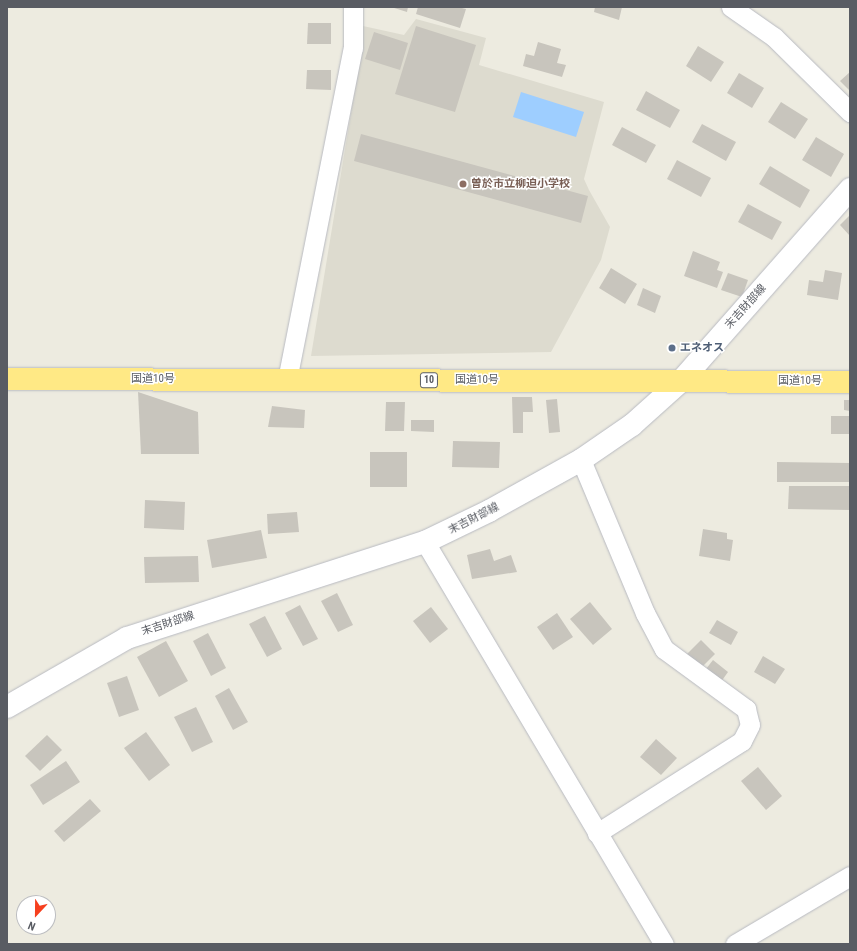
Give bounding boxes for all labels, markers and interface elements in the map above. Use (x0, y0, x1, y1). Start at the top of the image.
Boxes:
place label: 曽於市立柳迫小学校 (471, 177, 570, 191)
marker: 曽於市立柳迫小学校 (458, 179, 468, 189)
street label: 末吉財部線 (723, 282, 769, 332)
place label: エネオス (680, 341, 724, 355)
marker: エネオス (667, 343, 677, 353)
street label: 国道10号 (131, 372, 175, 386)
road number: 10 (419, 372, 439, 388)
street label: 国道10号 (455, 373, 499, 387)
street label: 国道10号 (778, 374, 822, 388)
street label: 末吉財部線 (447, 501, 501, 537)
street label: 末吉財部線 (140, 609, 196, 639)
north arrow (16, 895, 56, 935)
text: N (26, 918, 37, 933)

